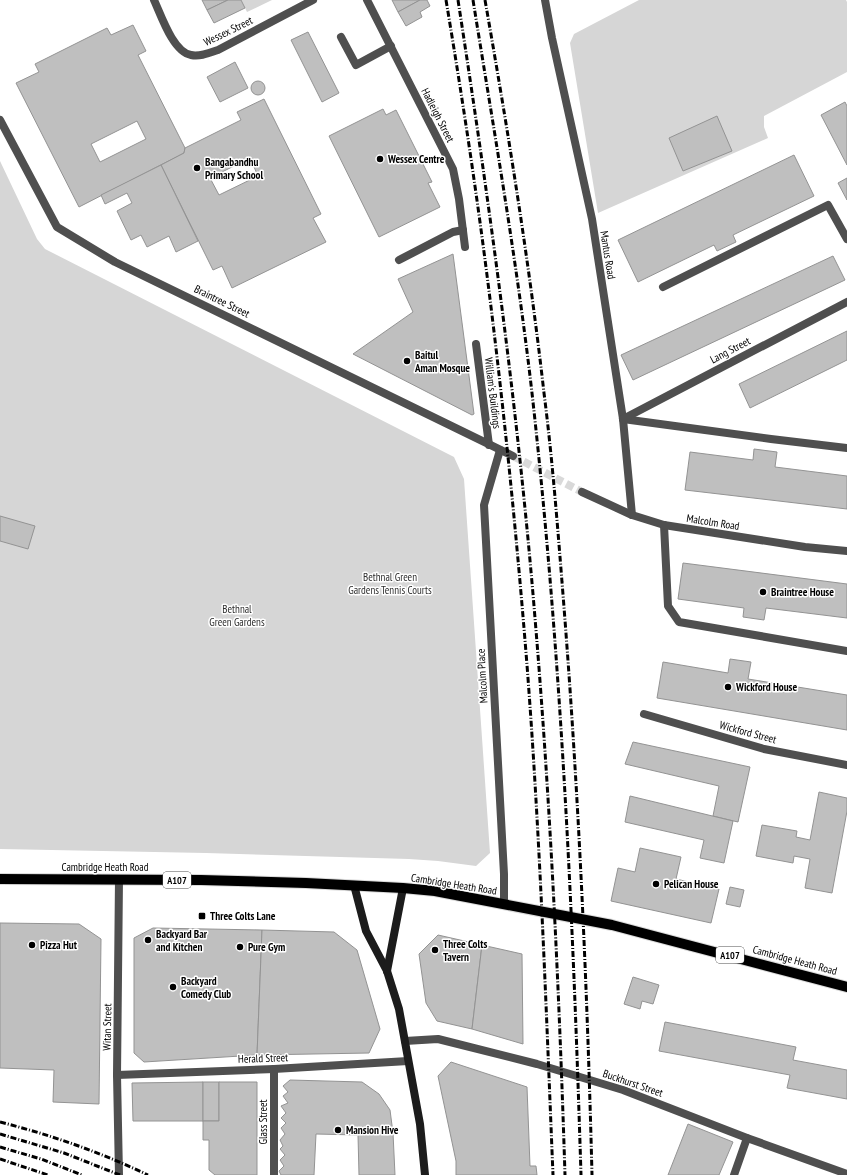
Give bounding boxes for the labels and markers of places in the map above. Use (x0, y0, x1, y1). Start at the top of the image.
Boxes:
place label: Wessex Centre (387, 152, 445, 166)
marker: Wessex Centre (375, 154, 385, 164)
place label: Bangabandhu Primary School (205, 155, 263, 182)
marker: Bangabandhu Primary School (192, 163, 202, 173)
place label: Baitul Aman Mosque (414, 348, 470, 375)
marker: Baitul Aman Mosque (402, 356, 412, 366)
place label: Braintree House (771, 585, 834, 599)
marker: Braintree House (758, 587, 768, 597)
place label: Wickford House (735, 680, 797, 694)
marker: Wickford House (723, 682, 733, 692)
place label: Pelican House (664, 877, 719, 891)
marker: Pelican House (651, 879, 661, 889)
place label: Three Colts Lane (210, 909, 276, 923)
marker: Three Colts Lane (197, 911, 207, 921)
place label: Backyard Bar and Kitchen (156, 927, 208, 954)
marker: Backyard Bar and Kitchen (143, 935, 153, 945)
place label: Three Colts Tavern (443, 937, 487, 964)
place label: Pizza Hut (40, 938, 78, 952)
marker: Pizza Hut (27, 940, 37, 950)
place label: Pure Gym (248, 940, 285, 954)
marker: Pure Gym (235, 942, 245, 952)
marker: Three Colts Tavern (430, 945, 440, 955)
place label: Backyard Comedy Club (181, 974, 231, 1001)
marker: Backyard Comedy Club (168, 982, 178, 992)
place label: Mansion Hive (346, 1123, 399, 1137)
marker: Mansion Hive (333, 1125, 343, 1135)

